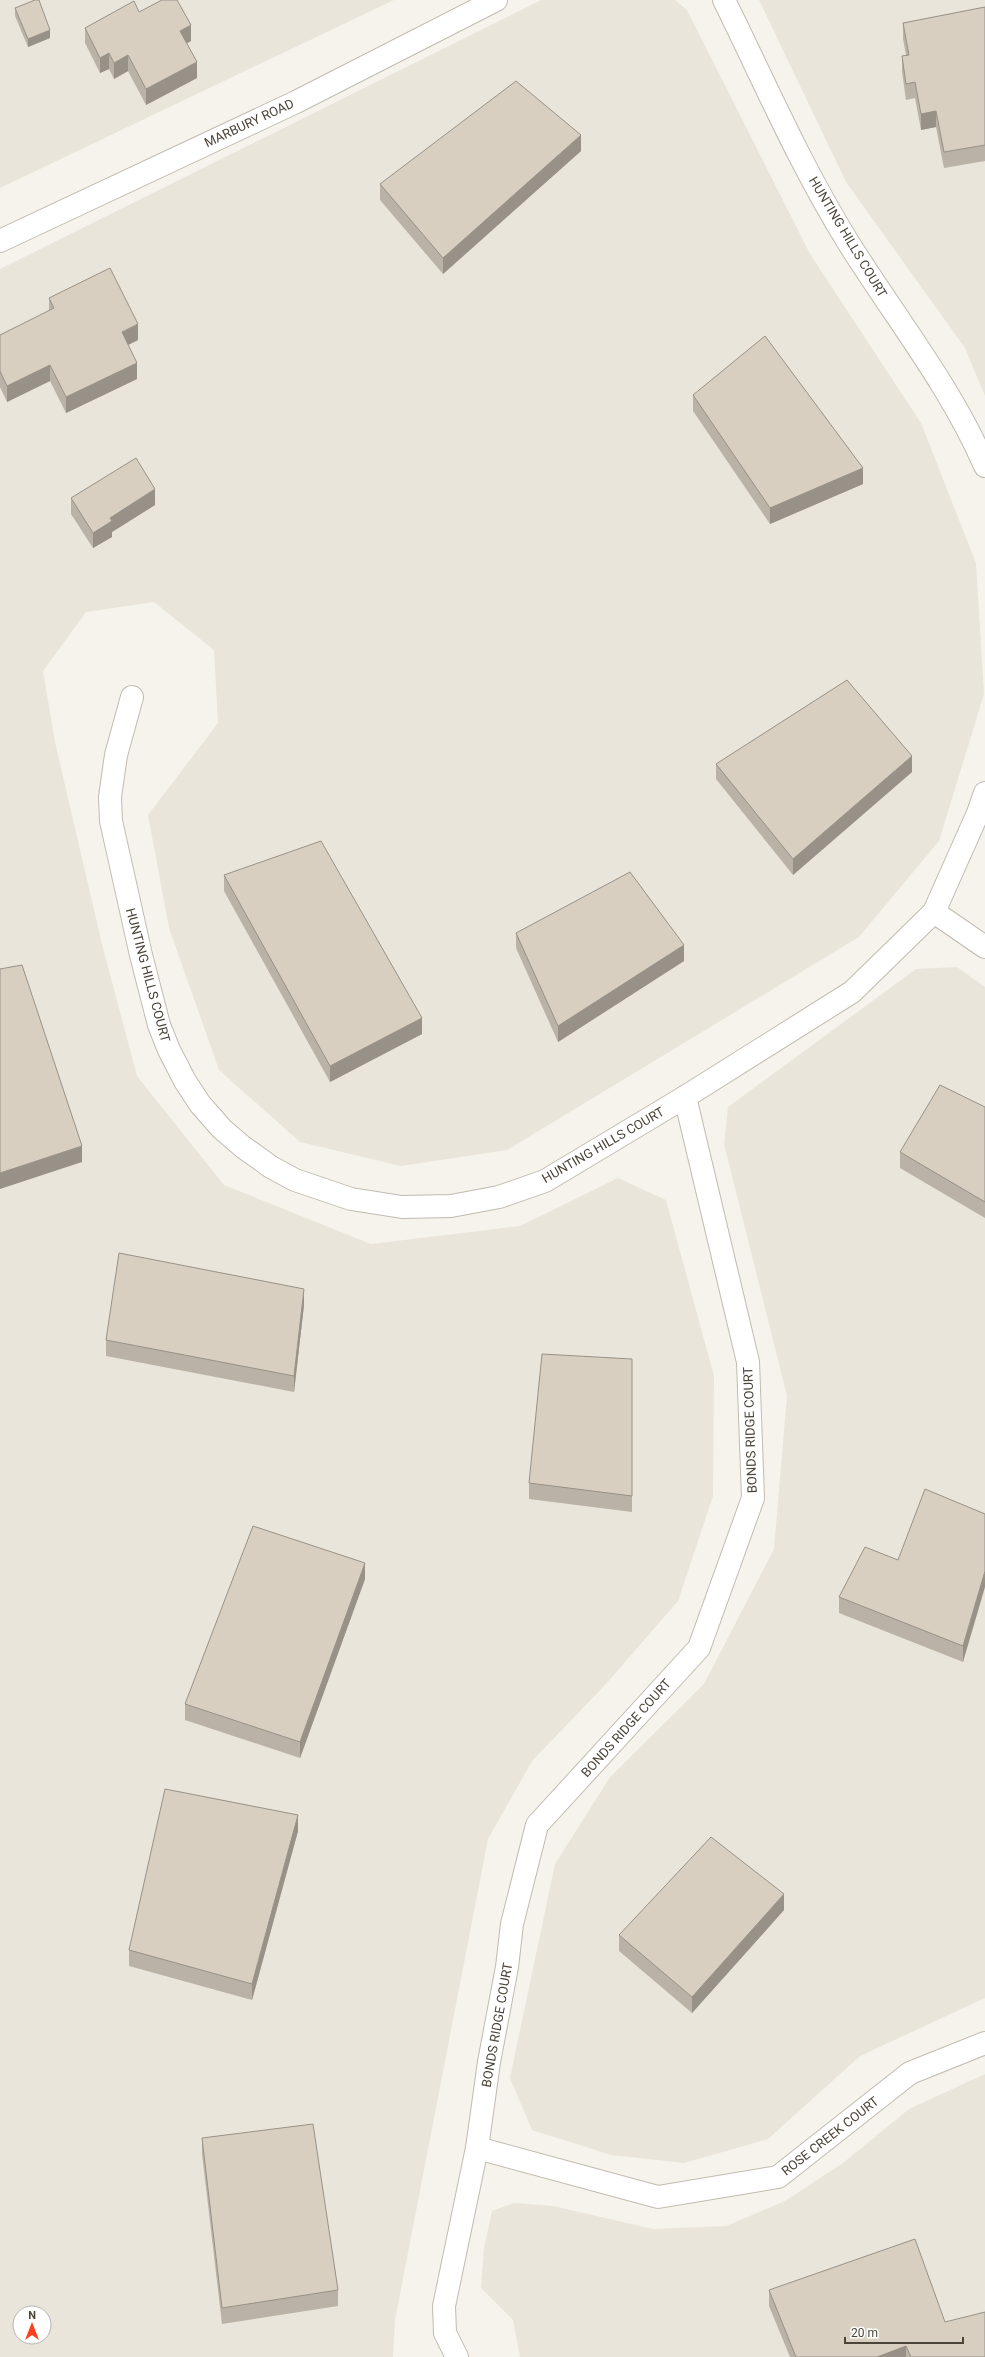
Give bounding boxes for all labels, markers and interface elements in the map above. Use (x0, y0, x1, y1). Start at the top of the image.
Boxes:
street label: MARBURY ROAD (202, 96, 296, 150)
street label: HUNTING HILLS COURT (806, 174, 890, 300)
street label: HUNTING HILLS COURT (123, 906, 173, 1044)
street label: HUNTING HILLS COURT (539, 1104, 667, 1186)
street label: BONDS RIDGE COURT (740, 1366, 760, 1493)
street label: BONDS RIDGE COURT (578, 1676, 674, 1780)
street label: BONDS RIDGE COURT (479, 1961, 515, 2089)
street label: ROSE CREEK COURT (778, 2093, 882, 2179)
north arrow (12, 2305, 52, 2345)
text: N (28, 2309, 36, 2322)
scale bar (845, 2319, 963, 2345)
text: 20 m (851, 2326, 878, 2340)

